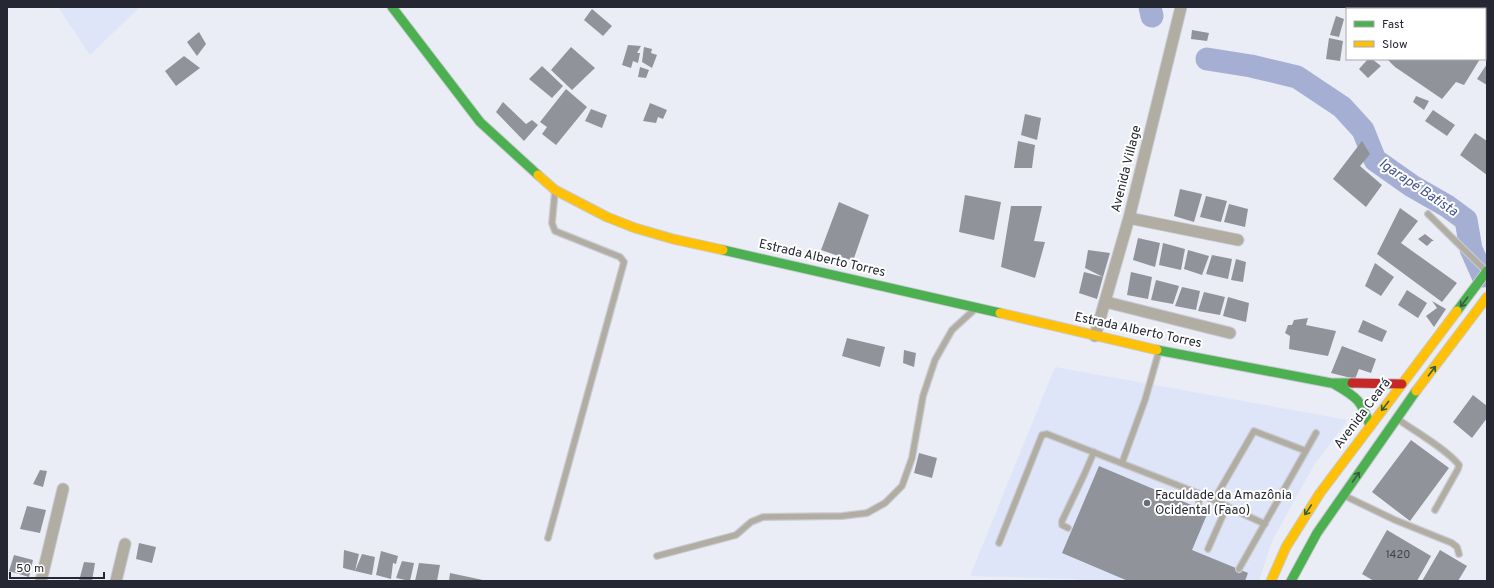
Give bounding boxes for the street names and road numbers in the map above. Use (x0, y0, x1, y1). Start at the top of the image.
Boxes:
street label: Avenida Village (1108, 124, 1146, 214)
street label: Estrada Alberto Torres (757, 237, 887, 281)
street label: Estrada Alberto Torres (1073, 310, 1203, 352)
street label: Avenida Ceará (1331, 376, 1395, 452)

